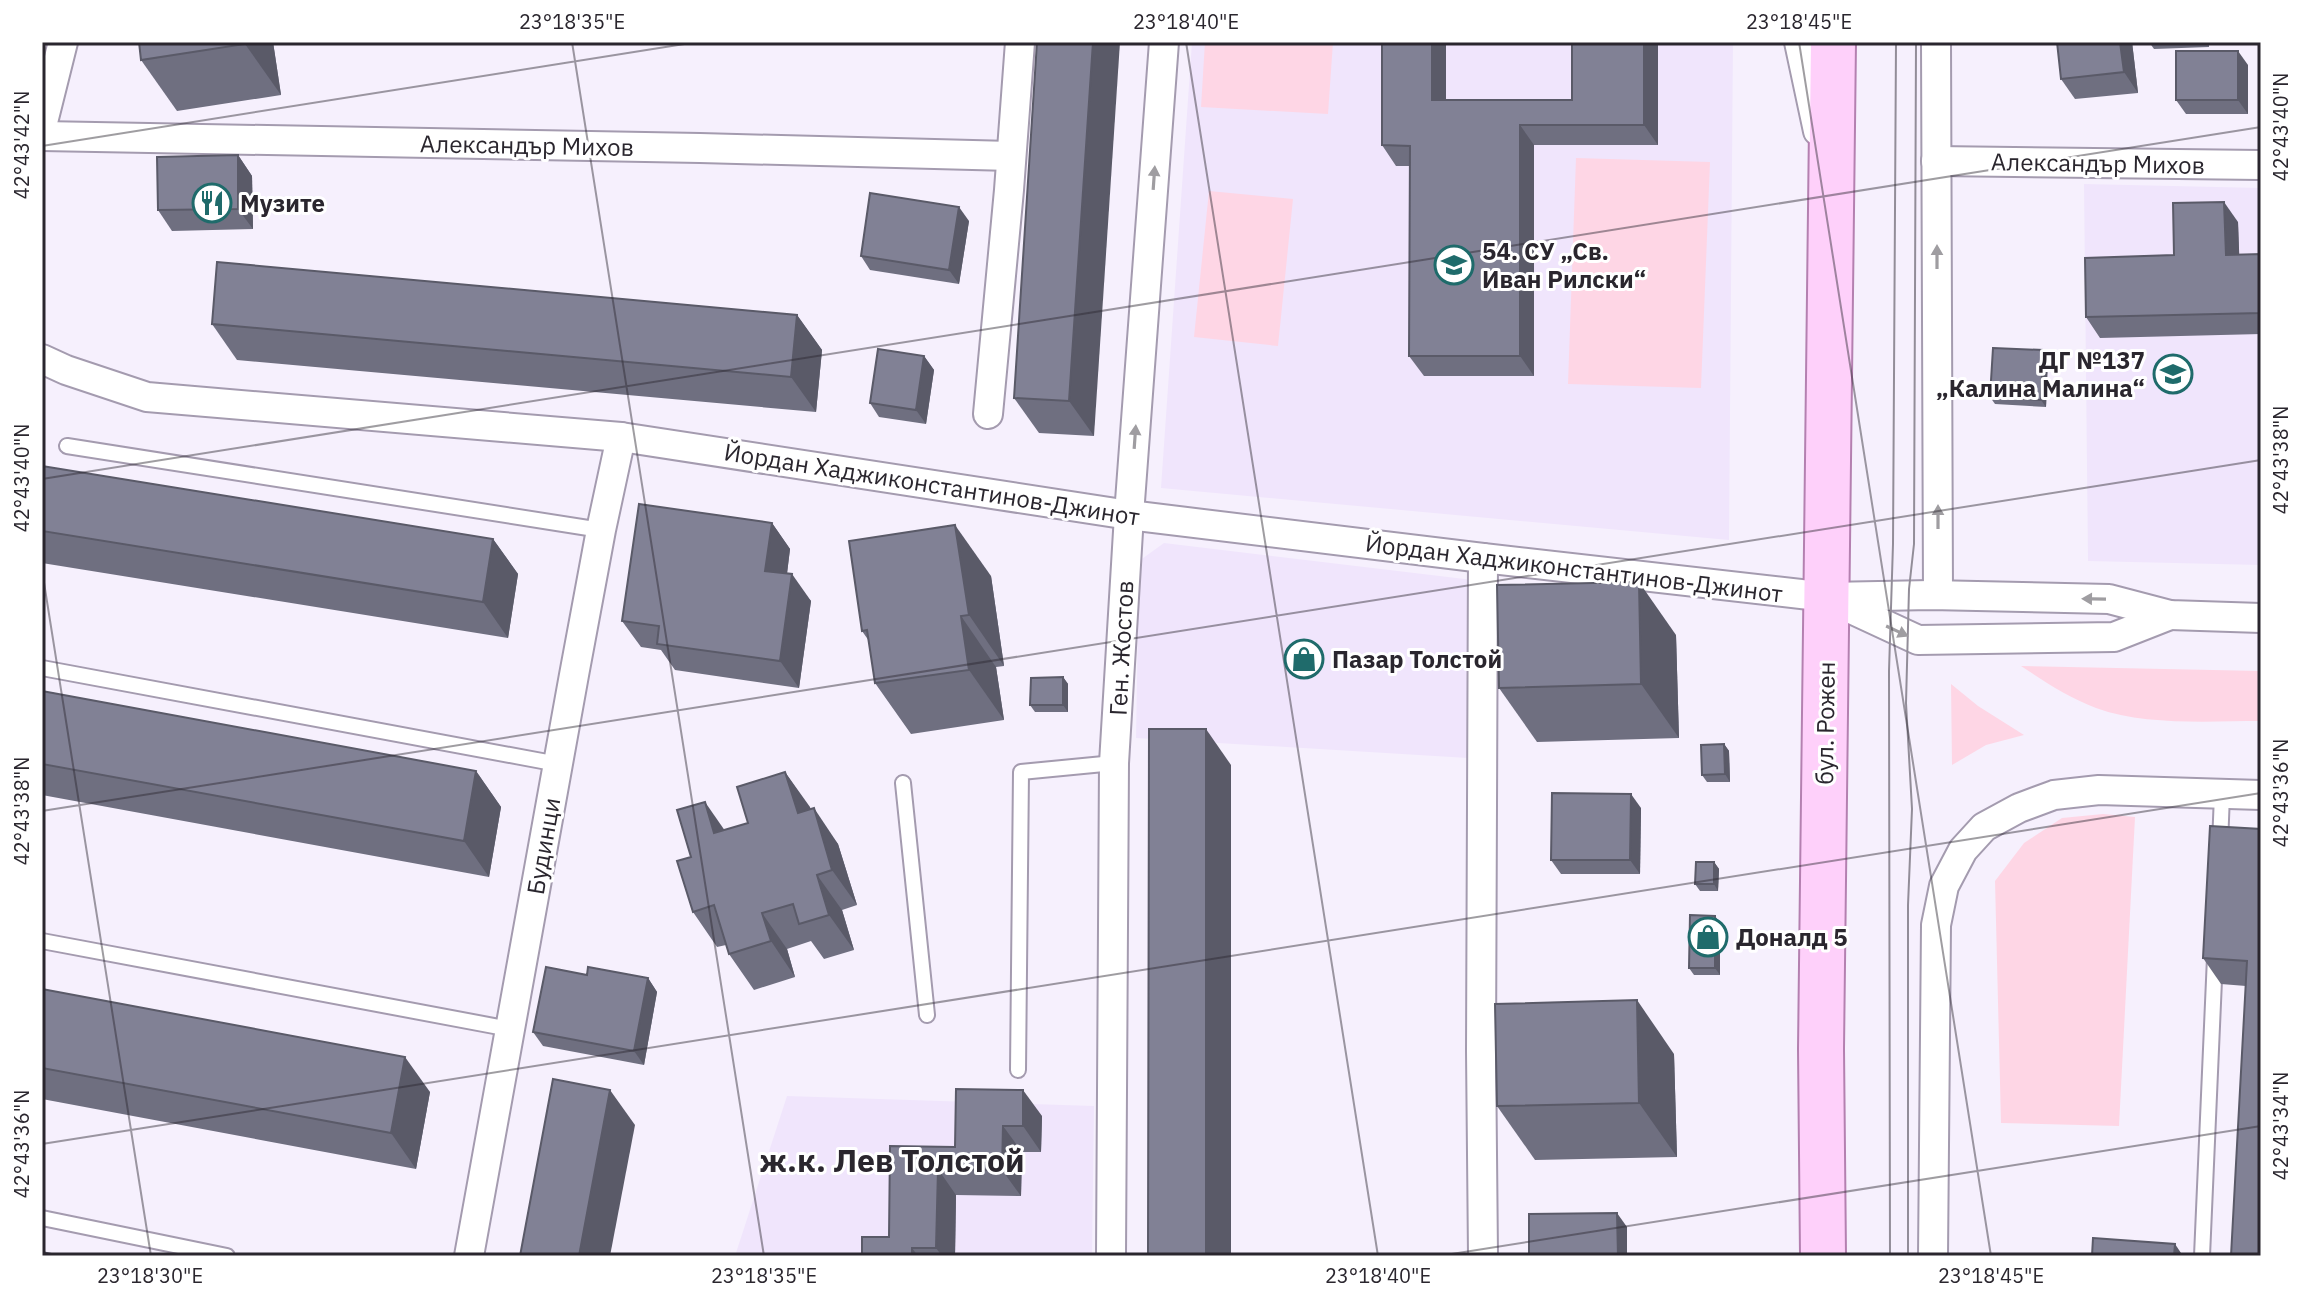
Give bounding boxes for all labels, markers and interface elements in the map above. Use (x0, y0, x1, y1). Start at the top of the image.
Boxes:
text: 23°18'35"E (519, 8, 625, 35)
text: 23°18'40"E (1133, 8, 1239, 35)
text: 23°18'45"E (1746, 8, 1852, 35)
text: 42°43'40"N (2267, 73, 2294, 181)
text: 42°43'42"N (8, 91, 35, 199)
street label: Александър Михов (420, 127, 634, 163)
street label: Александър Михов (1991, 145, 2205, 181)
one-way arrow (1148, 165, 1161, 190)
restaurant icon: Музите (191, 182, 233, 224)
place label: Музите (240, 187, 325, 219)
place label: 54. СУ „Св. Иван Рилски“ (1482, 235, 1646, 295)
school or university icon: 54. СУ „Св. Иван Рилски“ (1433, 244, 1475, 286)
one-way arrow (1930, 244, 1943, 269)
place label: ДГ №137 „Калина Малина“ (1936, 344, 2145, 404)
school or university icon: ДГ №137 „Калина Малина“ (2152, 353, 2194, 395)
text: 42°43'38"N (2267, 406, 2294, 514)
text: 42°43'40"N (8, 424, 35, 532)
one-way arrow (1128, 424, 1141, 449)
street label: Йордан Хаджиконстантинов-Джинот (722, 435, 1142, 533)
one-way arrow (1932, 504, 1944, 529)
street label: Йордан Хаджиконстантинов-Джинот (1364, 527, 1784, 609)
street label: Ген. Жостов (1101, 580, 1141, 716)
one-way arrow (2081, 593, 2106, 605)
one-way arrow (1885, 624, 1909, 638)
shop icon: Пазар Толстой (1283, 638, 1325, 680)
place label: Пазар Толстой (1332, 643, 1502, 675)
street label: бул. Рожен (1808, 661, 1842, 785)
text: 42°43'36"N (2267, 739, 2294, 847)
text: 42°43'38"N (8, 757, 35, 865)
street label: Будинци (519, 795, 567, 897)
shop icon: Доналд 5 (1687, 916, 1729, 958)
place label: Доналд 5 (1736, 921, 1848, 953)
text: 42°43'34"N (2267, 1072, 2294, 1180)
text: 42°43'36"N (8, 1090, 35, 1198)
district label: ж.к. Лев Толстой (759, 1139, 1025, 1181)
text: 23°18'30"E (97, 1262, 203, 1289)
text: 23°18'35"E (711, 1262, 817, 1289)
text: 23°18'40"E (1325, 1262, 1431, 1289)
text: 23°18'45"E (1938, 1262, 2044, 1289)

